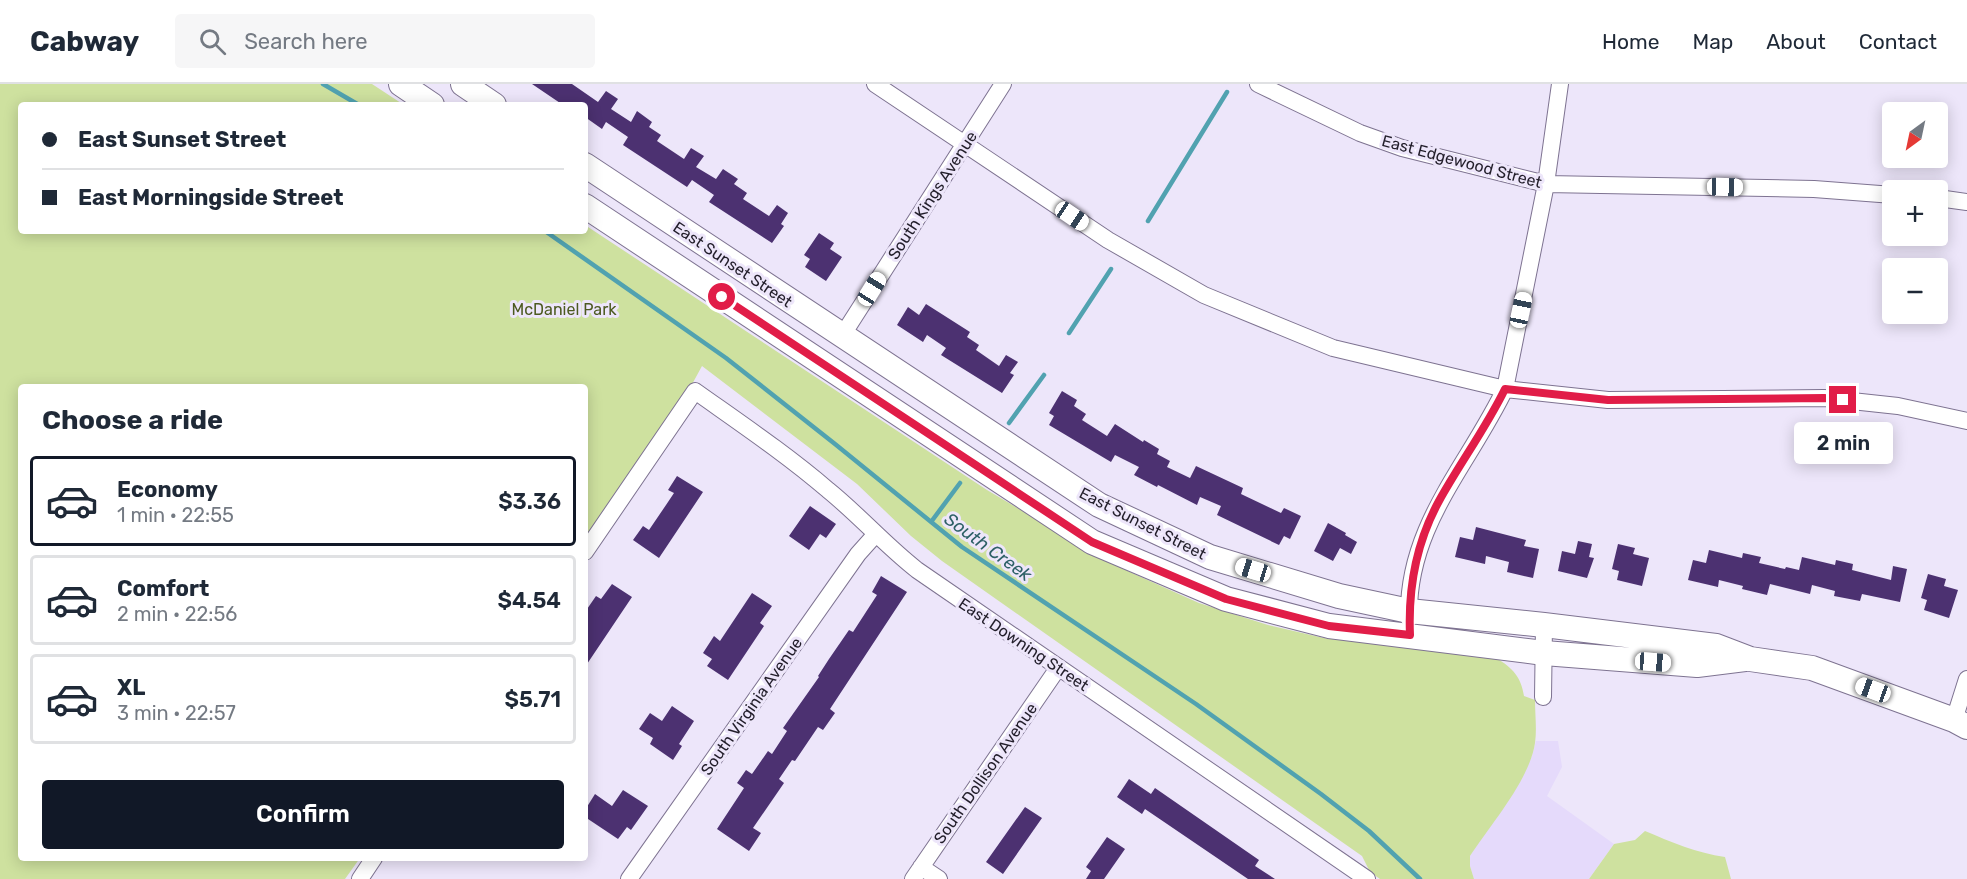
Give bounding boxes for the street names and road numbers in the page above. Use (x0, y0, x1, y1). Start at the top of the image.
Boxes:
street label: South Kings Avenue (884, 128, 981, 263)
street label: East Edgewood Street (1380, 131, 1544, 192)
street label: East Sunset Street (670, 217, 796, 311)
street label: East Sunset Street (1076, 483, 1209, 564)
street label: East Downing Street (955, 594, 1092, 695)
street label: South Virginia Avenue (697, 634, 806, 779)
street label: South Dollison Avenue (930, 699, 1041, 847)

